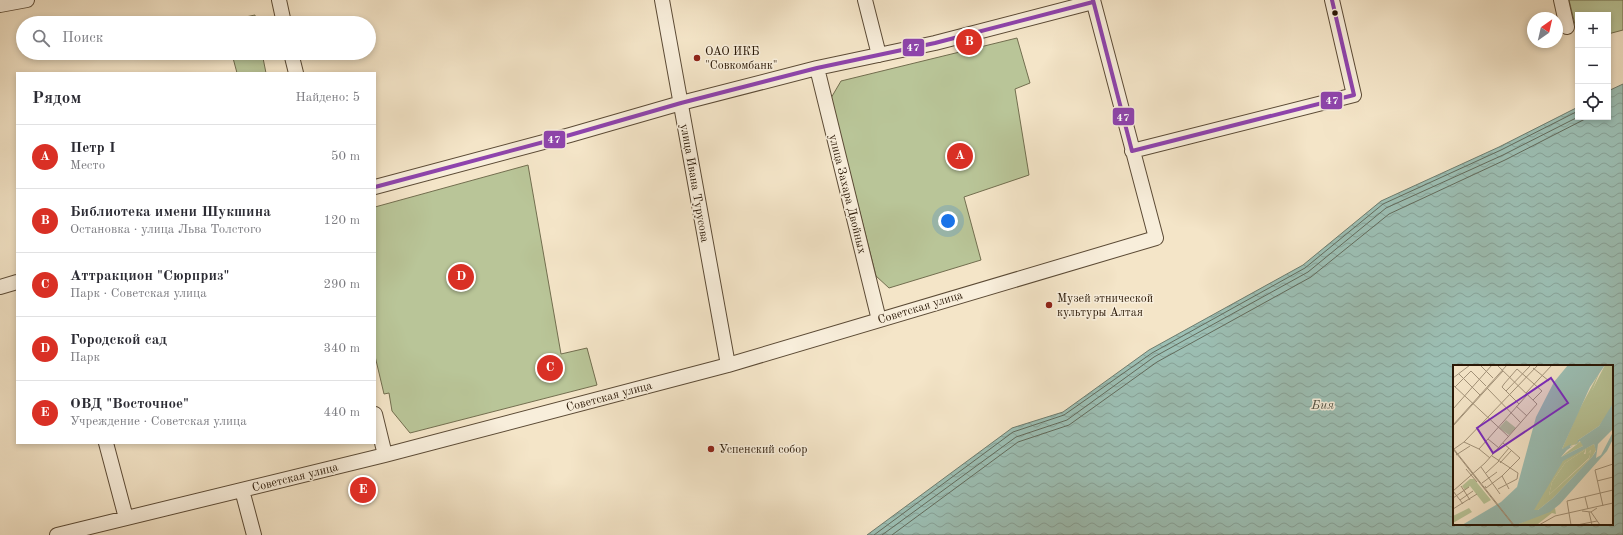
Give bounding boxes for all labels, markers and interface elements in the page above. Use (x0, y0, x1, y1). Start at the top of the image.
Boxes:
unlabelled marker (1330, 8, 1340, 18)
north arrow (1527, 12, 1563, 48)
map controls (1575, 12, 1611, 120)
button: + (1575, 12, 1611, 48)
search box (16, 16, 376, 60)
icon: search (30, 27, 52, 49)
pin: B (956, 27, 982, 57)
text: Поиск (62, 31, 103, 46)
line badge: 47 (902, 38, 925, 57)
text: 47 (907, 43, 919, 54)
place label: ОАО ИКБ "Совкомбанк" (705, 46, 778, 72)
button: − (1575, 48, 1611, 84)
marker: ОАО ИКБ "Совкомбанк" (692, 53, 702, 63)
button: locate (1575, 84, 1611, 120)
text: Рядом (32, 90, 81, 107)
text: Найдено: 5 (296, 91, 360, 104)
line badge: 47 (1320, 91, 1343, 110)
text: 47 (1326, 96, 1338, 107)
line badge: 47 (1112, 107, 1135, 126)
text: 47 (1117, 113, 1129, 124)
street label: улица Ивана Турусова (678, 123, 710, 244)
line badge: 47 (543, 130, 566, 149)
street label: улица Захара Двойных (826, 133, 868, 255)
text: 47 (548, 135, 560, 146)
text: Петр I (70, 141, 115, 156)
pin: A (947, 141, 973, 171)
text: A (40, 150, 50, 163)
text: 50 m (331, 150, 360, 163)
text: Место (70, 159, 105, 172)
text: Библиотека имени Шукшина (70, 205, 271, 220)
your location (938, 211, 958, 231)
text: B (40, 214, 50, 227)
text: 120 m (323, 214, 360, 227)
text: Остановка · улица Льва Толстого (70, 223, 261, 236)
pin: D (448, 262, 474, 292)
text: Аттракцион "Сюрприз" (70, 269, 229, 284)
text: C (41, 278, 49, 291)
text: 290 m (323, 278, 360, 291)
text: Парк · Советская улица (70, 287, 207, 300)
street label: Советская улица (876, 289, 964, 327)
place label: Музей этнической культуры Алтая (1057, 293, 1153, 319)
marker: Музей этнической культуры Алтая (1044, 300, 1054, 310)
text: Городской сад (70, 333, 167, 348)
text: D (40, 342, 50, 355)
text: 340 m (323, 342, 360, 355)
text: Парк (70, 351, 100, 364)
pin: C (537, 353, 563, 383)
inset map (1453, 365, 1613, 525)
street label: Советская улица (565, 380, 654, 414)
text: ОВД "Восточное" (70, 397, 189, 412)
water label: Бия (1311, 399, 1334, 412)
text: E (41, 406, 49, 419)
text: 440 m (323, 406, 360, 419)
text: Учреждение · Советская улица (70, 415, 247, 428)
marker: Успенский собор (706, 444, 716, 454)
place label: Успенский собор (719, 444, 807, 456)
street label: Советская улица (251, 461, 340, 494)
pin: E (350, 475, 376, 505)

